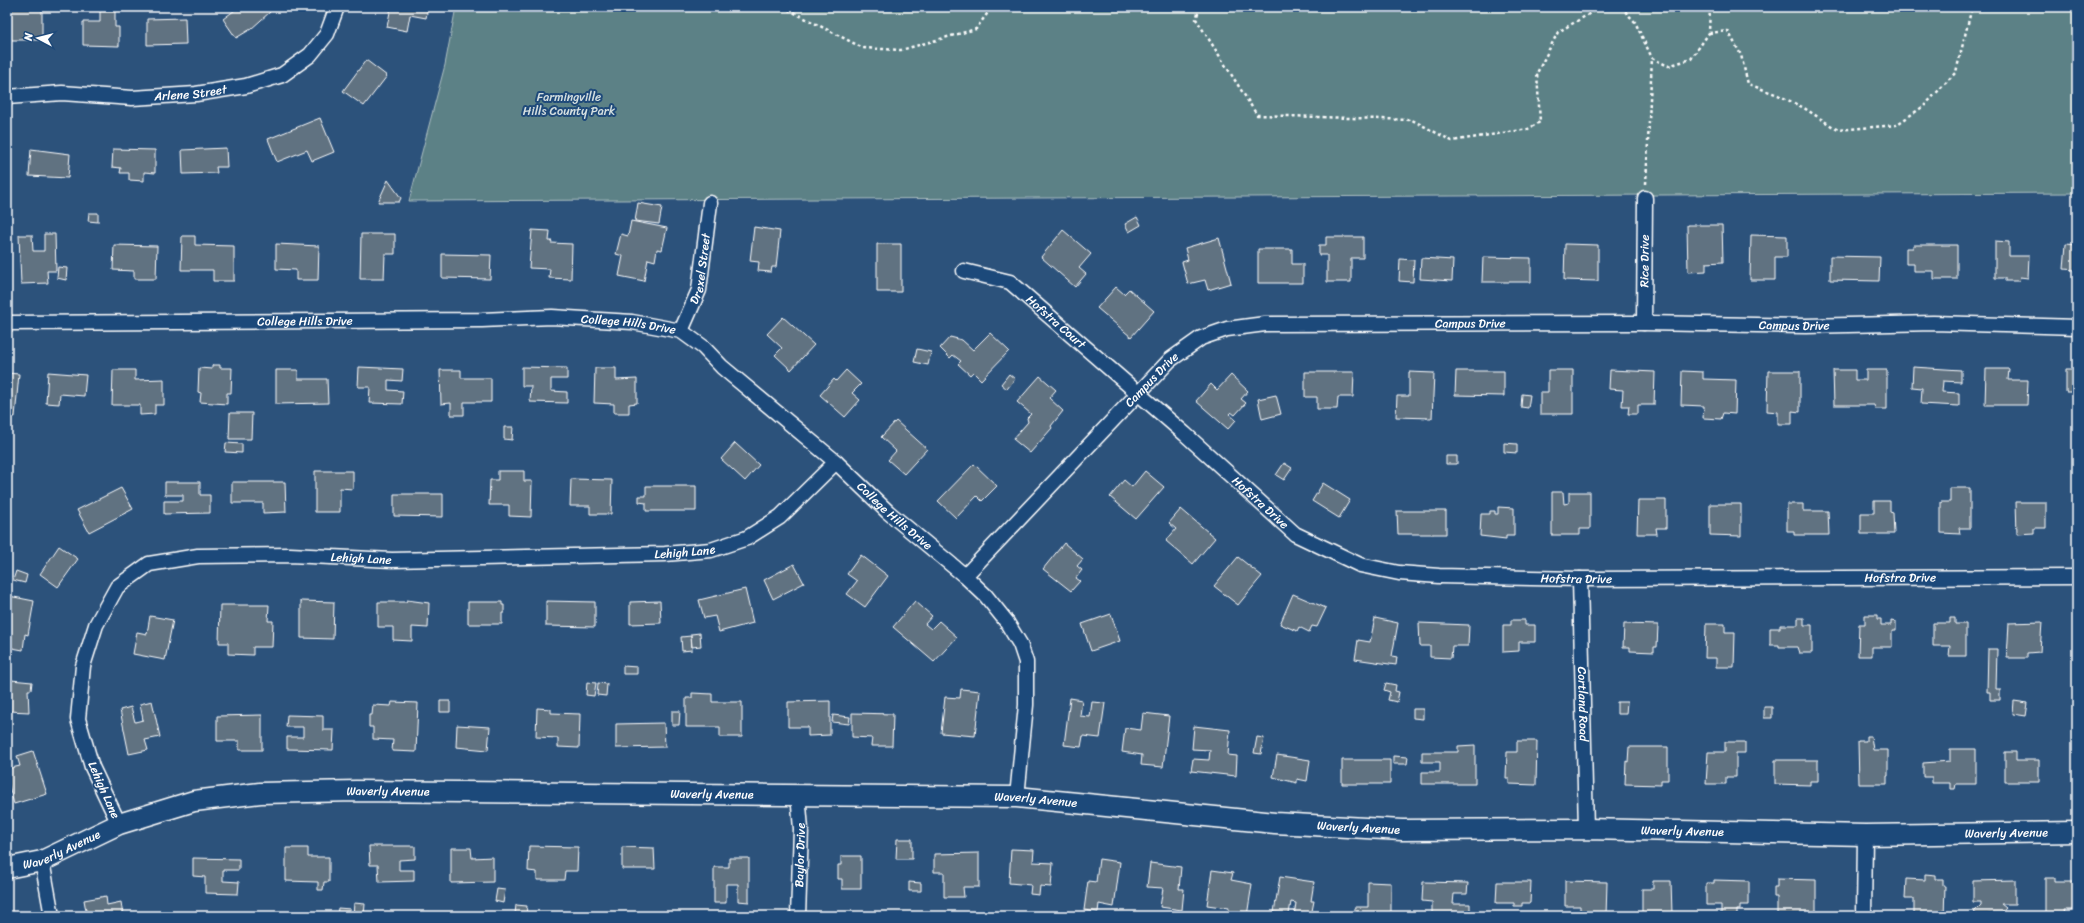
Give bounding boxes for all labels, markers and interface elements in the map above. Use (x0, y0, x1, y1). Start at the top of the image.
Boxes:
north arrow (18, 18, 58, 58)
text: N (19, 32, 39, 43)
street label: Arlene Street (153, 78, 229, 108)
park label: Farmingville Hills County Park (523, 86, 616, 122)
street label: Drexel Street (683, 231, 717, 308)
street label: Rice Drive (1633, 234, 1656, 288)
street label: Hofstra Court (1021, 289, 1092, 355)
street label: College Hills Drive (580, 308, 678, 341)
street label: College Hills Drive (257, 310, 353, 332)
street label: Campus Drive (1435, 312, 1506, 335)
street label: Campus Drive (1759, 314, 1830, 337)
street label: Campus Drive (1119, 346, 1183, 413)
street label: Hofstra Drive (1227, 470, 1294, 535)
street label: College Hills Drive (851, 476, 938, 556)
street label: Lehigh Lane (654, 538, 719, 565)
street label: Lehigh Lane (330, 546, 392, 571)
street label: Hofstra Drive (1540, 567, 1612, 590)
street label: Hofstra Drive (1864, 567, 1936, 589)
street label: Cortland Road (1571, 666, 1595, 742)
street label: Lehigh Lane (82, 758, 126, 822)
street label: Waverly Avenue (346, 780, 430, 803)
street label: Waverly Avenue (670, 783, 754, 806)
street label: Waverly Avenue (994, 786, 1078, 814)
street label: Waverly Avenue (1316, 814, 1401, 841)
street label: Waverly Avenue (1641, 819, 1724, 843)
street label: Waverly Avenue (1965, 821, 2048, 845)
street label: Baylor Drive (788, 822, 812, 888)
street label: Waverly Avenue (21, 823, 105, 876)

